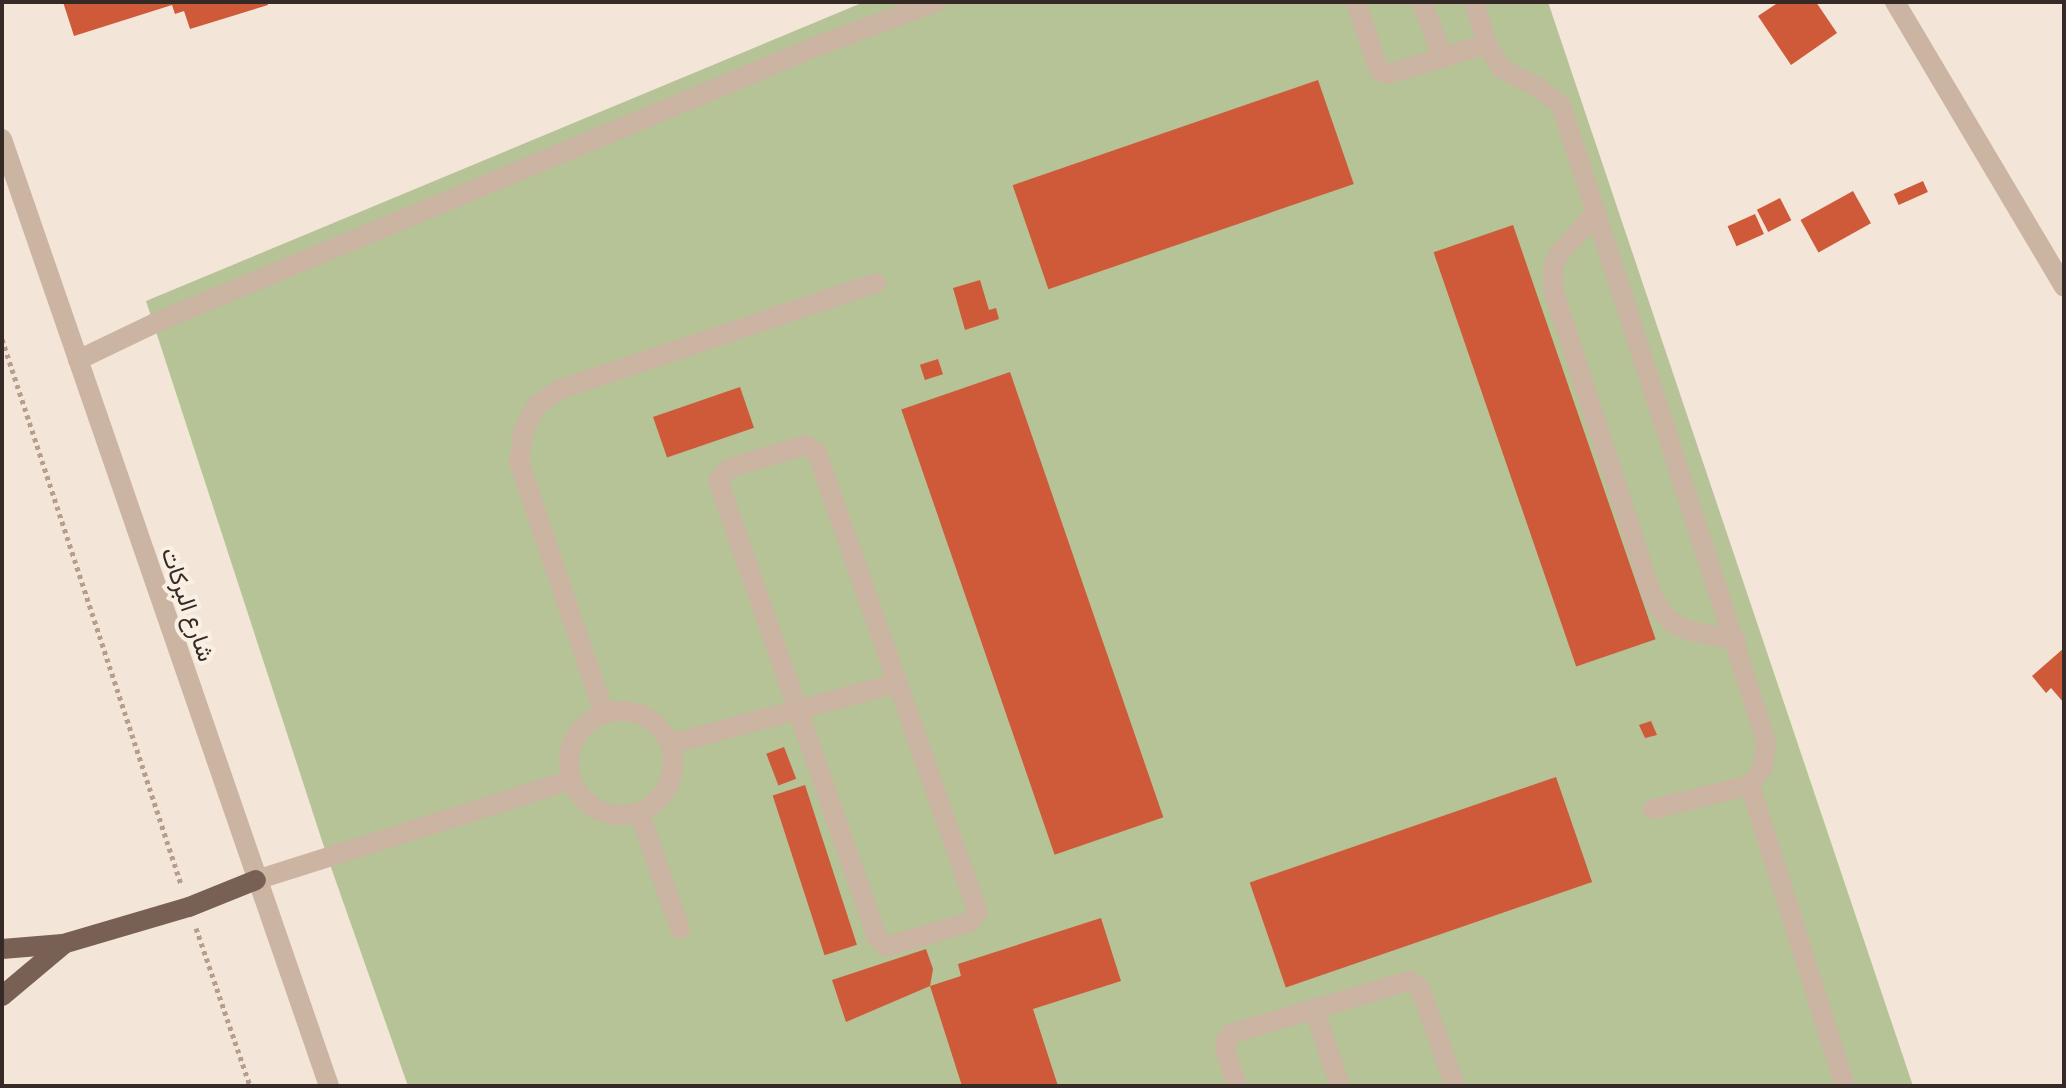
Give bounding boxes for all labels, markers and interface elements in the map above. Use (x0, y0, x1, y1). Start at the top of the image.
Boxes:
street label: شارع البركات (156, 543, 222, 665)

